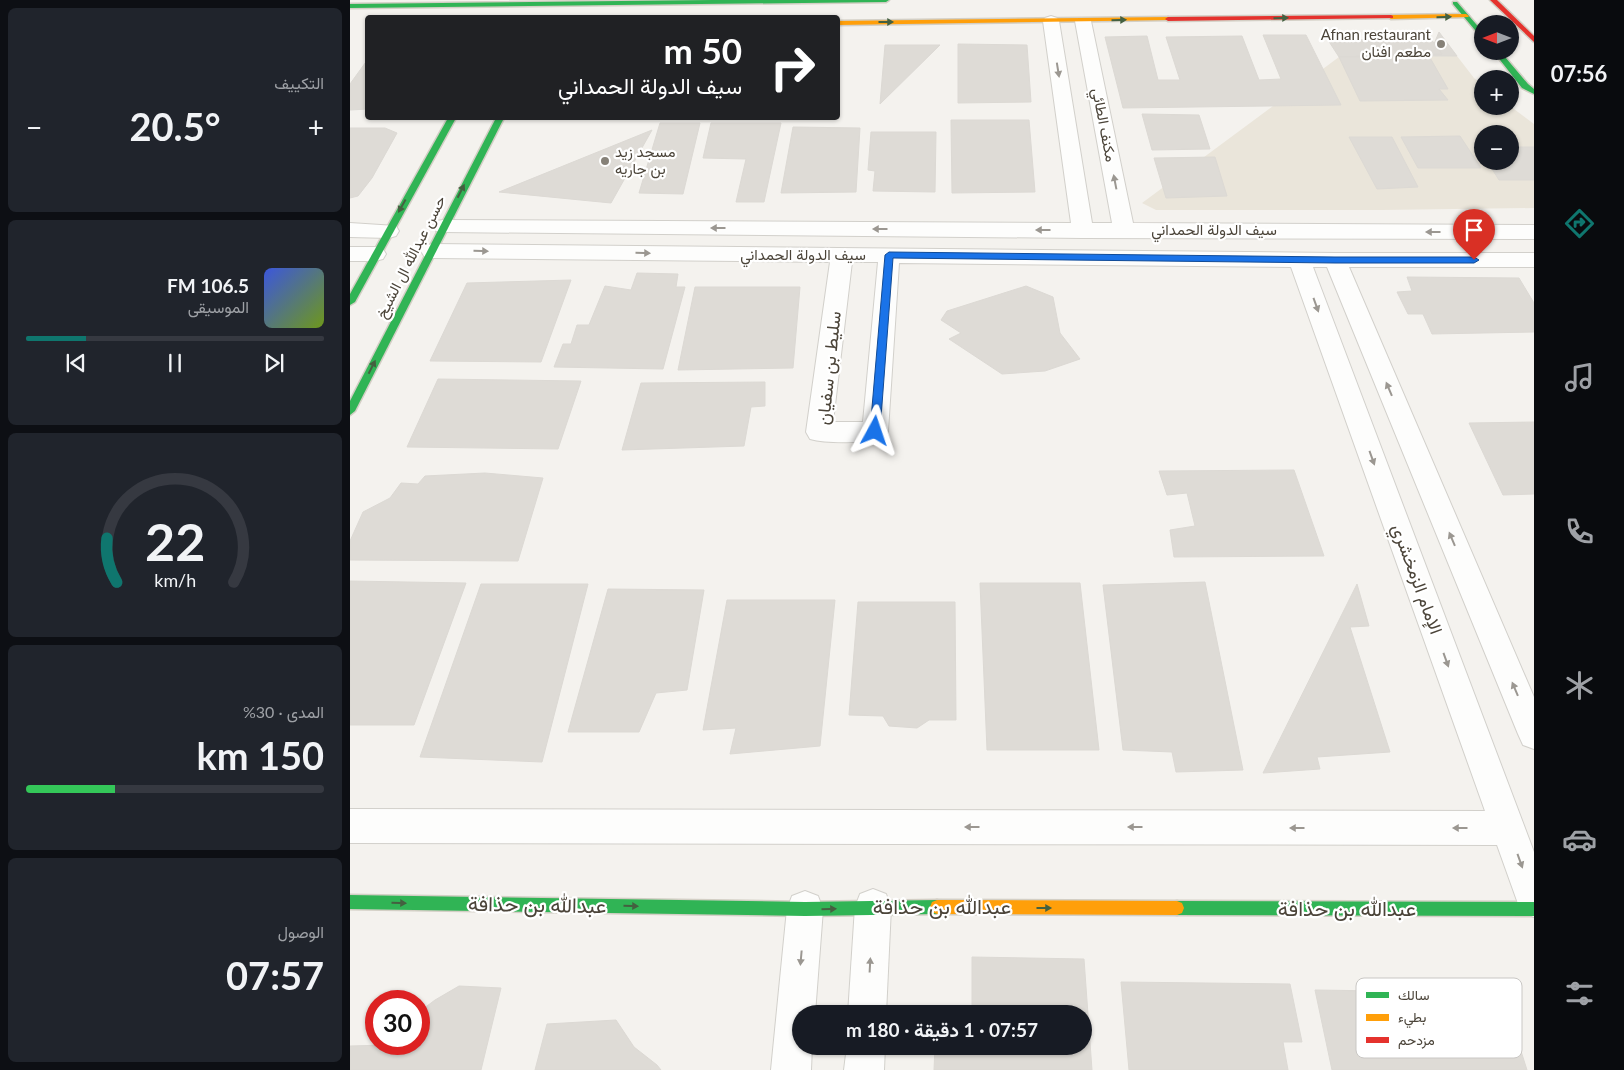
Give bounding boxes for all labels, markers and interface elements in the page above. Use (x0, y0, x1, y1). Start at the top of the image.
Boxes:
one-way arrow (1436, 12, 1452, 20)
one-way arrow (1273, 14, 1289, 22)
north arrow (1474, 15, 1519, 60)
map controls (1474, 15, 1519, 170)
one-way arrow (1111, 16, 1127, 24)
one-way arrow (878, 18, 894, 26)
place label: Afnan restaurant مطعم افنان (1321, 25, 1432, 62)
text: 50 m (664, 29, 742, 71)
icon: right (760, 35, 825, 100)
marker: Afnan restaurant مطعم افنان (1435, 38, 1447, 50)
text: 07:56 (1551, 60, 1607, 87)
one-way arrow (1054, 62, 1062, 78)
button: + (1474, 70, 1519, 115)
text: سيف الدولة الحمداني (558, 72, 742, 99)
text: التكييف (274, 73, 324, 92)
street label: مكنف الطائي (1084, 86, 1121, 164)
text: 20.5° (130, 103, 220, 149)
text: − (26, 110, 42, 144)
text: + (308, 110, 324, 144)
button: − (1474, 125, 1519, 170)
place label: مسجد زيد بن جاريه (615, 142, 676, 179)
marker: مسجد زيد بن جاريه (599, 155, 611, 167)
one-way arrow (1111, 174, 1119, 189)
one-way arrow (457, 184, 465, 198)
street label: حسن عبدالله ال الشيخ (371, 192, 451, 322)
one-way arrow (398, 199, 407, 213)
icon: directions (1562, 206, 1597, 241)
pin (1453, 209, 1495, 260)
icon: arrive (1460, 216, 1488, 244)
street label: سيف الدولة الحمداني (1151, 220, 1277, 243)
one-way arrow (710, 224, 726, 232)
one-way arrow (872, 225, 888, 233)
one-way arrow (1035, 226, 1051, 234)
one-way arrow (1425, 228, 1441, 236)
street label: سيف الدولة الحمداني (740, 245, 866, 268)
one-way arrow (473, 247, 489, 255)
one-way arrow (635, 249, 651, 257)
text: 106.5 FM (167, 274, 249, 297)
text: الموسيقى (188, 297, 249, 316)
one-way arrow (1312, 298, 1320, 313)
street label: سليط بن سفيان (811, 310, 846, 426)
icon: previous (62, 349, 90, 377)
icon: pause (161, 349, 189, 377)
icon: next (260, 349, 288, 377)
one-way arrow (368, 360, 376, 375)
icon: music (1562, 360, 1597, 395)
one-way arrow (1385, 382, 1393, 396)
position arrow (848, 404, 900, 456)
one-way arrow (1369, 450, 1376, 465)
text: 22 (145, 510, 205, 572)
icon: phone (1562, 514, 1597, 549)
street label: الإمام الزمخشري (1383, 521, 1448, 638)
one-way arrow (1448, 532, 1456, 546)
text: km/h (154, 569, 196, 591)
one-way arrow (1443, 652, 1450, 667)
icon: climate (1562, 668, 1597, 703)
one-way arrow (1511, 681, 1519, 696)
text: المدى · 30% (243, 702, 324, 721)
text: 150 km (197, 732, 324, 778)
icon: car (1562, 822, 1597, 857)
one-way arrow (964, 823, 980, 831)
one-way arrow (1126, 823, 1142, 831)
one-way arrow (1289, 824, 1305, 832)
one-way arrow (1451, 824, 1467, 832)
one-way arrow (1517, 854, 1524, 869)
street label: عبدالله بن حذافة (468, 890, 606, 918)
street label: عبدالله بن حذافة (873, 893, 1011, 919)
street label: عبدالله بن حذافة (1278, 895, 1416, 921)
one-way arrow (391, 899, 407, 907)
one-way arrow (623, 903, 639, 911)
one-way arrow (821, 904, 837, 912)
one-way arrow (1036, 904, 1052, 912)
text: الوصول (278, 922, 324, 941)
one-way arrow (797, 950, 805, 966)
text: 07:57 (226, 952, 324, 998)
one-way arrow (866, 957, 874, 973)
icon: filters (1562, 976, 1597, 1011)
legend (1356, 978, 1522, 1058)
text: سالك (1398, 986, 1429, 1003)
speed limit sign: 30 (365, 990, 430, 1055)
text: بطيء (1398, 1008, 1426, 1029)
text: 07:57 · 1 دقيقة · 180 m (846, 1018, 1038, 1041)
text: مزدحم (1398, 1031, 1435, 1049)

